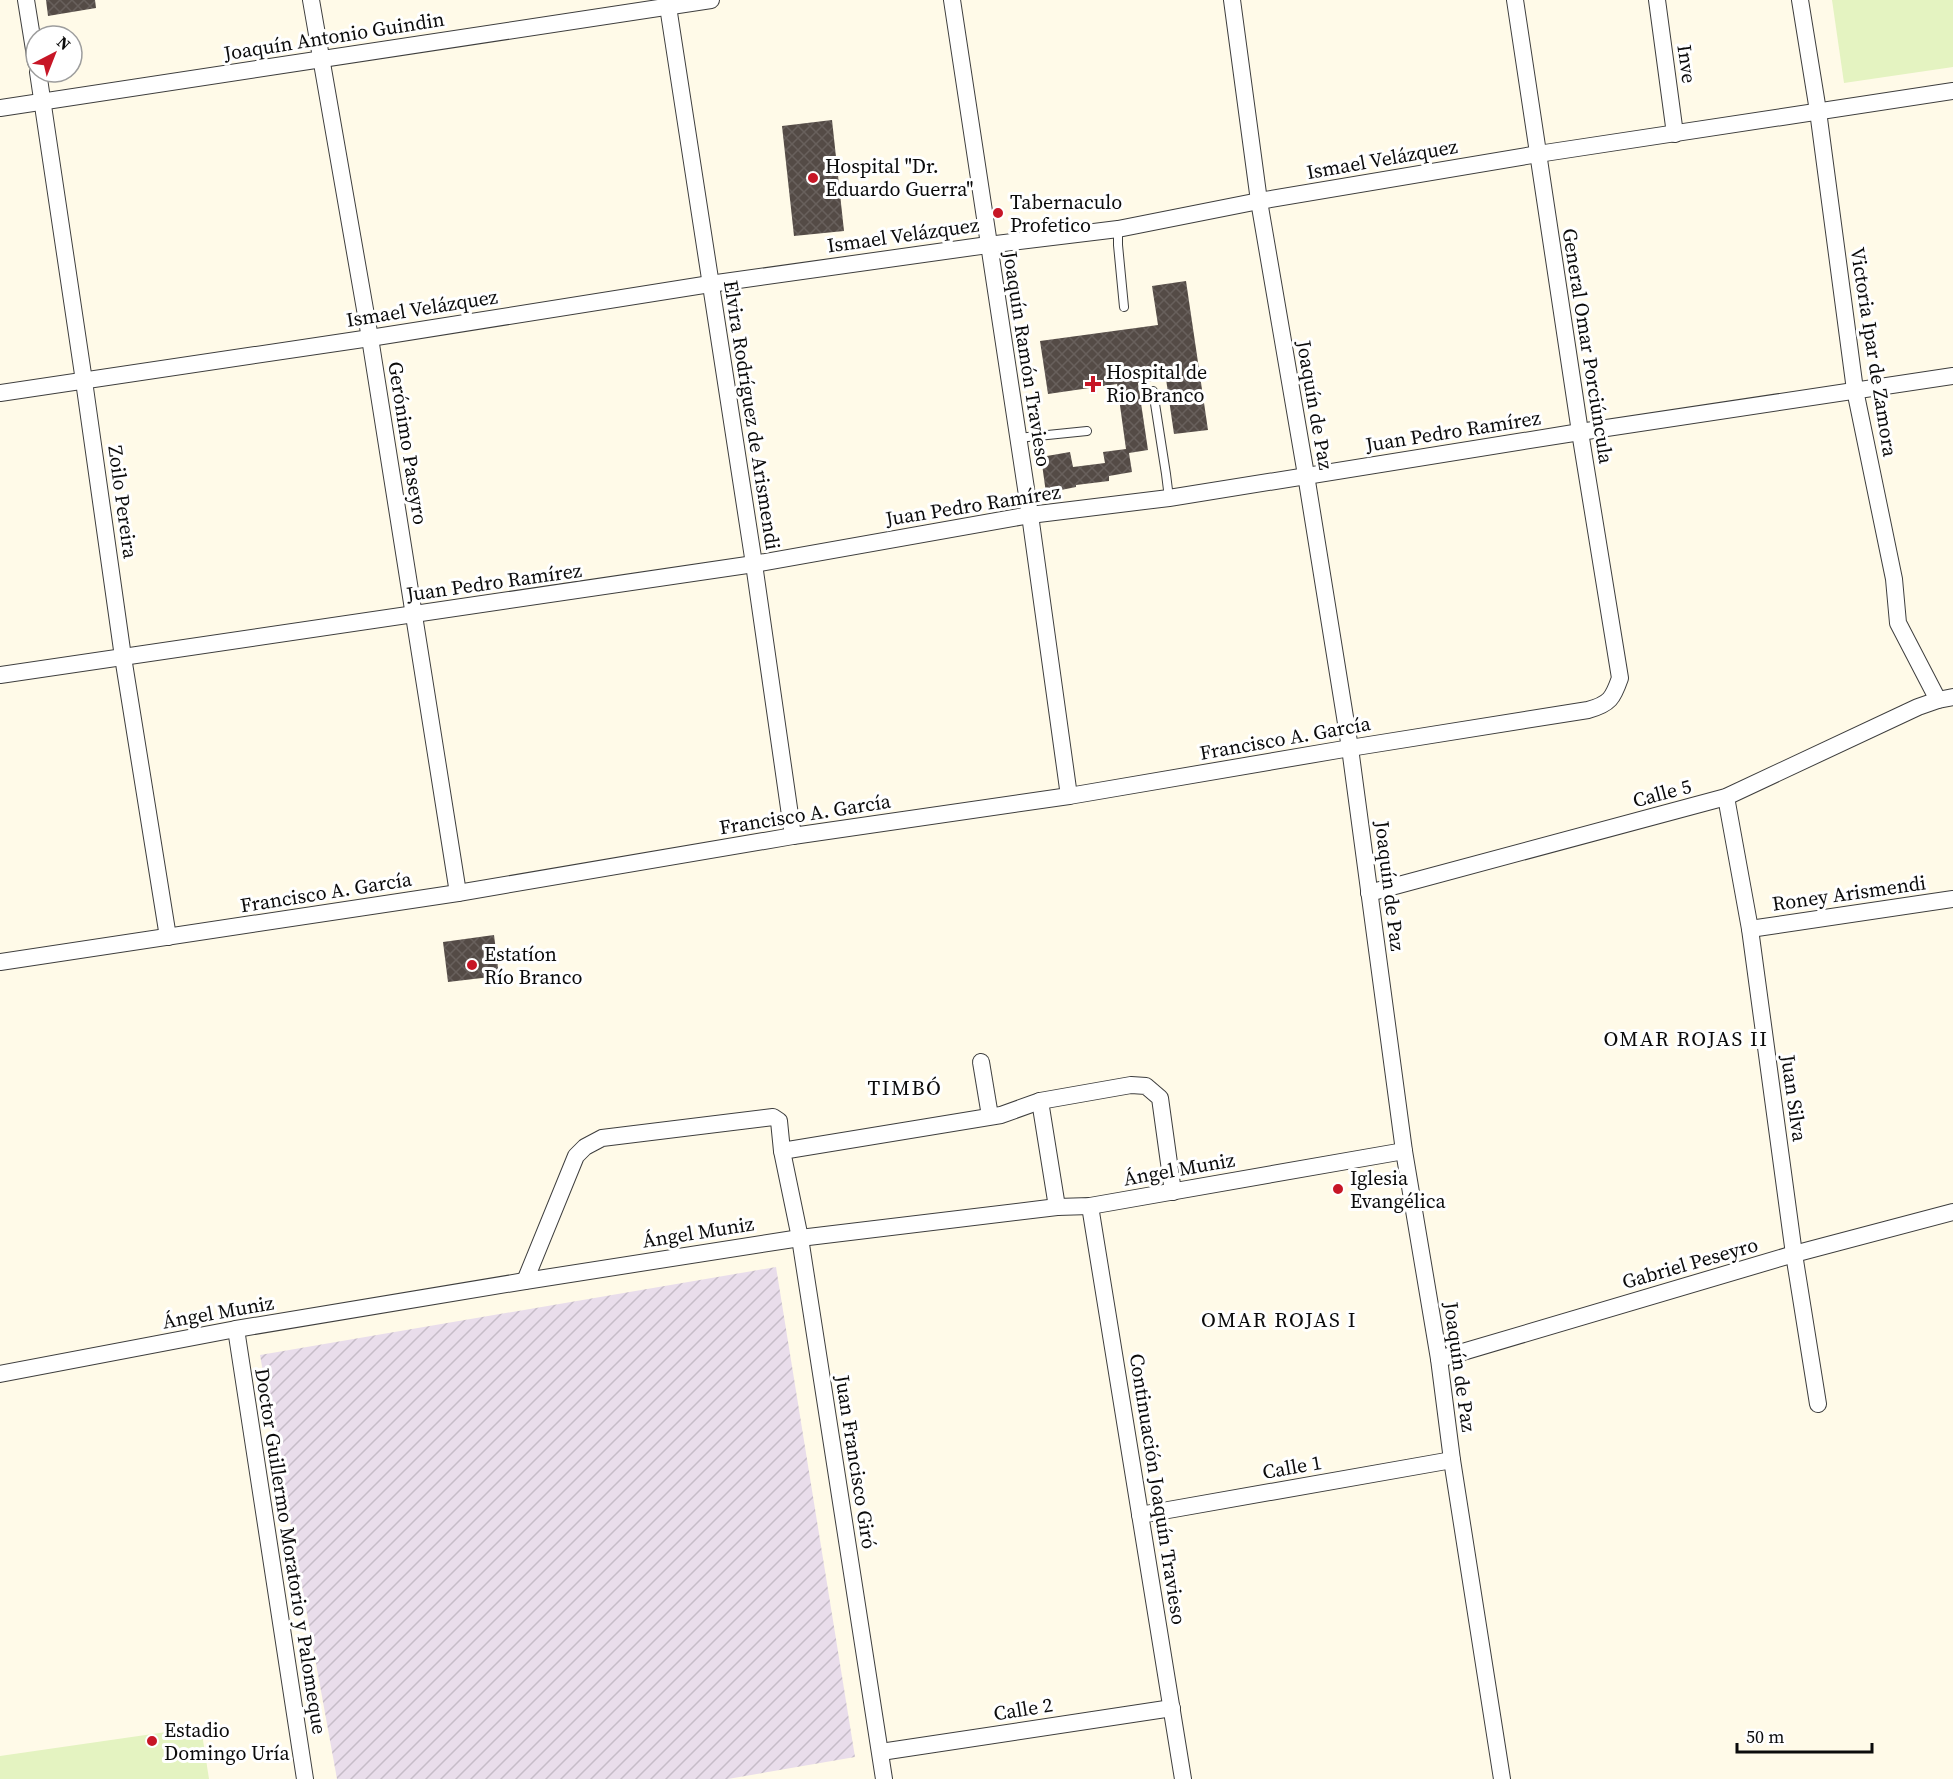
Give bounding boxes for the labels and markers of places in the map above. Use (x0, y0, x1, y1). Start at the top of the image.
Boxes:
place label: Hospital "Dr. Eduardo Guerra" (825, 152, 973, 203)
marker: Hospital "Dr. Eduardo Guerra" (806, 171, 820, 185)
place label: Tabernaculo Profetico (1010, 188, 1122, 239)
marker: Tabernaculo Profetico (991, 206, 1005, 220)
place label: Hospital de Rio Branco (1106, 358, 1207, 409)
marker: Hospital de Rio Branco (1084, 375, 1102, 393)
place label: Estatíon Río Branco (484, 940, 582, 991)
marker: Estatíon Río Branco (465, 958, 479, 972)
place label: Iglesia Evangélica (1350, 1164, 1446, 1215)
marker: Iglesia Evangélica (1331, 1182, 1345, 1196)
place label: Estadio Domingo Uría (164, 1716, 290, 1767)
marker: Estadio Domingo Uría (145, 1734, 159, 1748)

